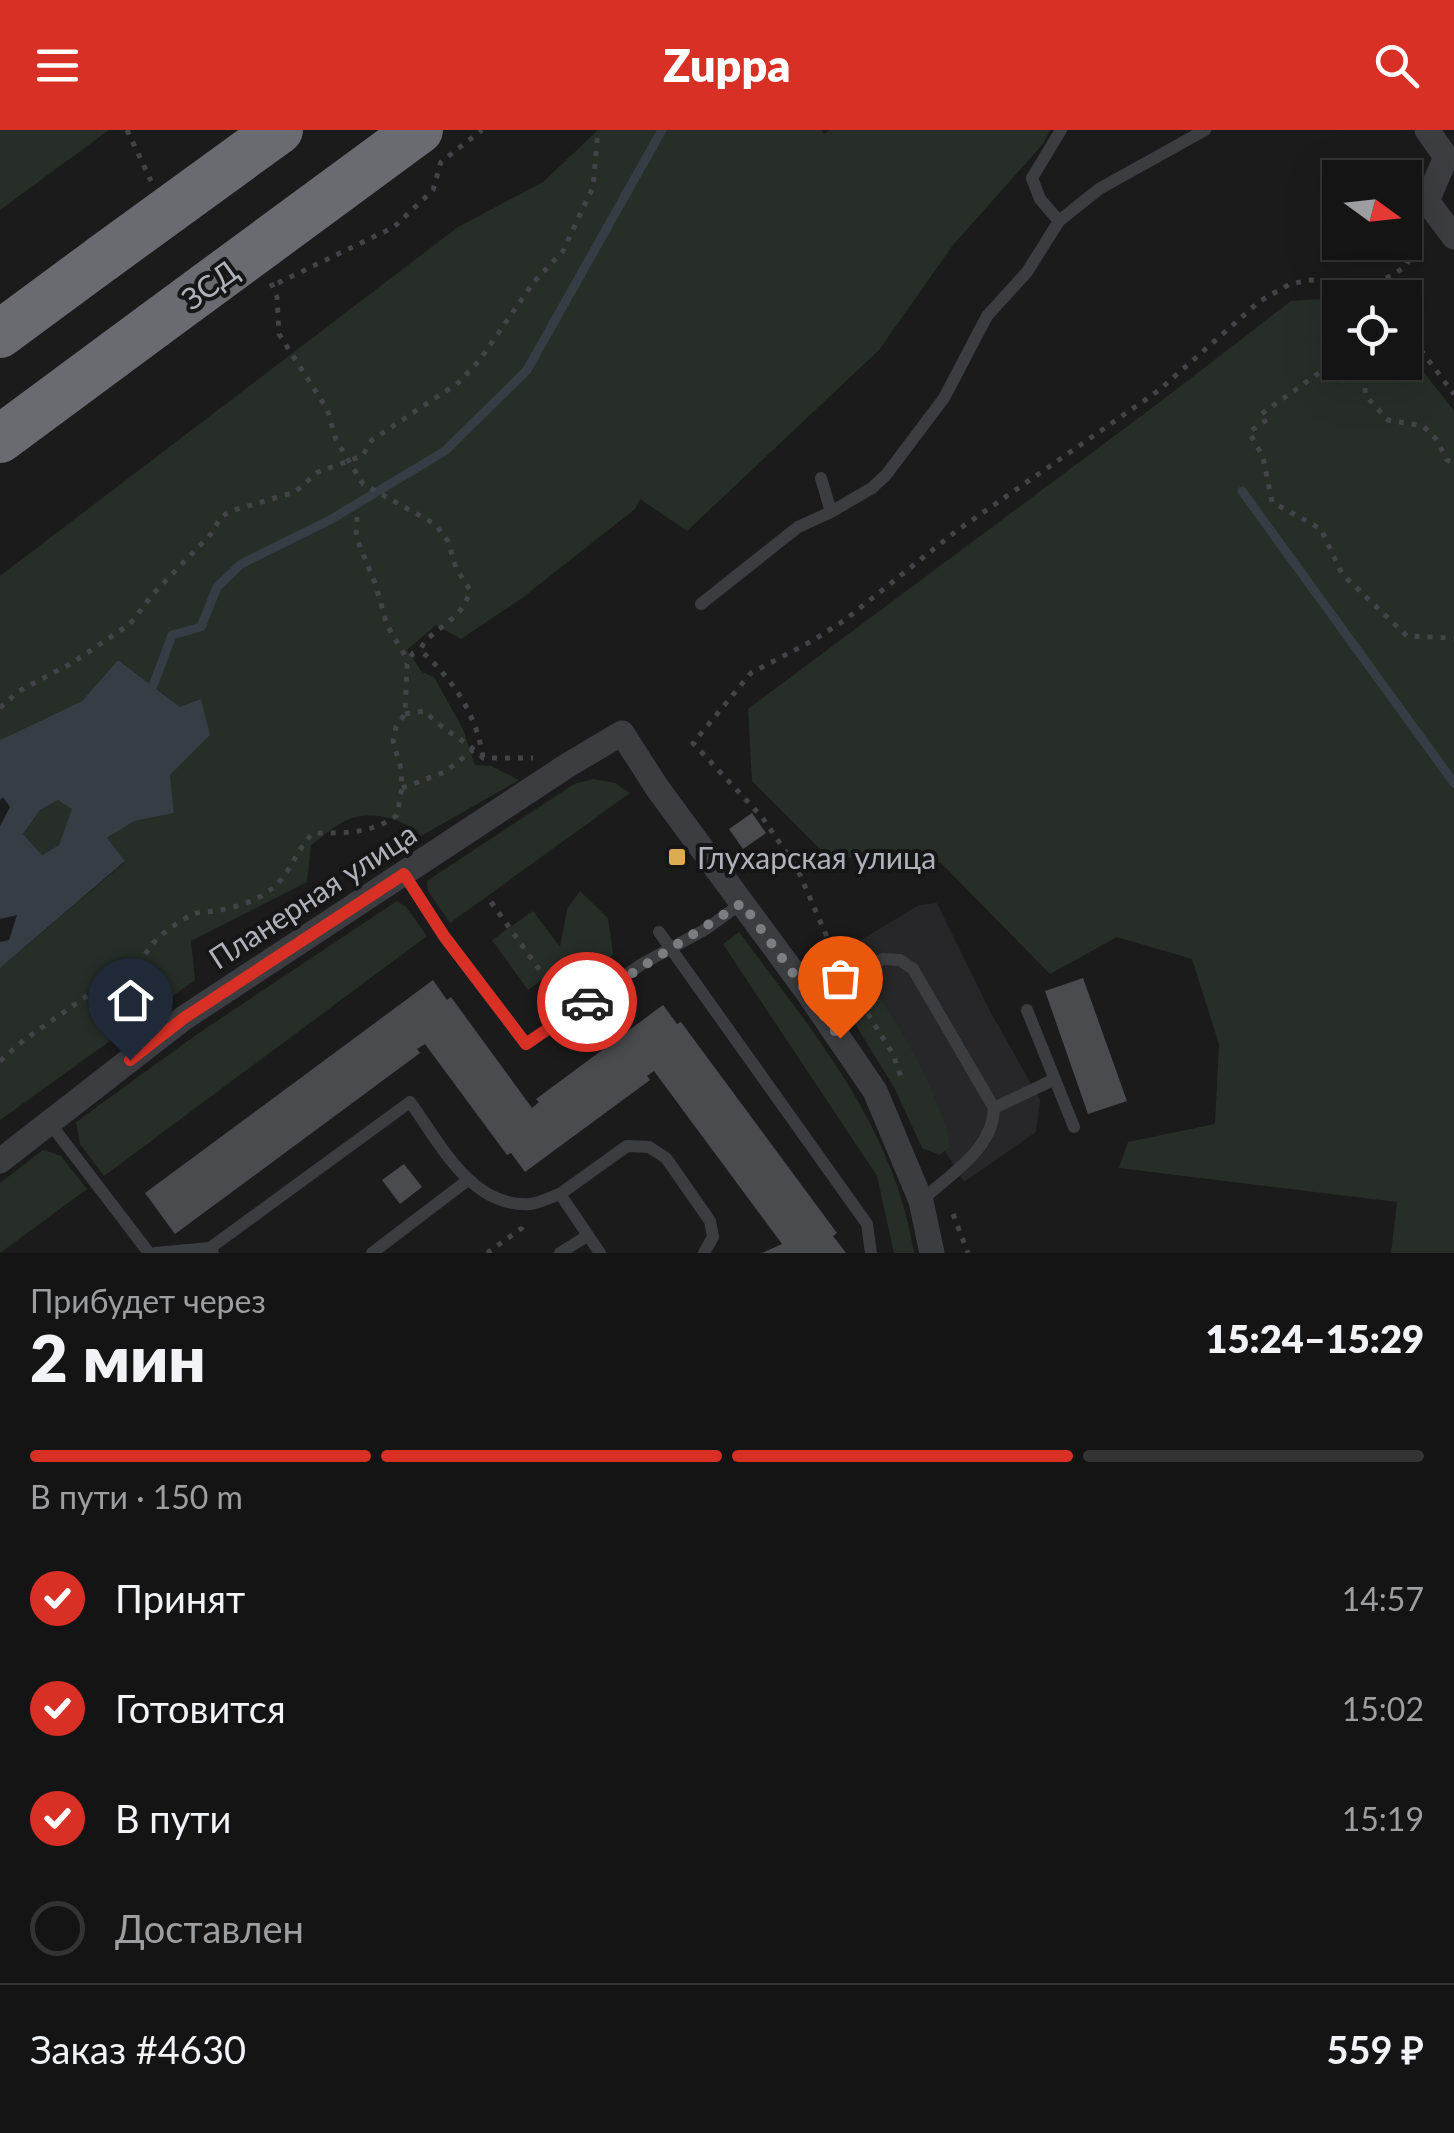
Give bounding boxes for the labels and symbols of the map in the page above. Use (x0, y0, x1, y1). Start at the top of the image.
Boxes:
north arrow (1322, 160, 1422, 260)
street label: ЗСД (174, 252, 244, 316)
street label: Планерная улица (202, 815, 422, 975)
place label: Глухарская улица (697, 839, 936, 875)
marker: Глухарская улица (666, 846, 688, 868)
pin (798, 936, 883, 1039)
courier (537, 952, 637, 1052)
pin (88, 958, 173, 1061)

